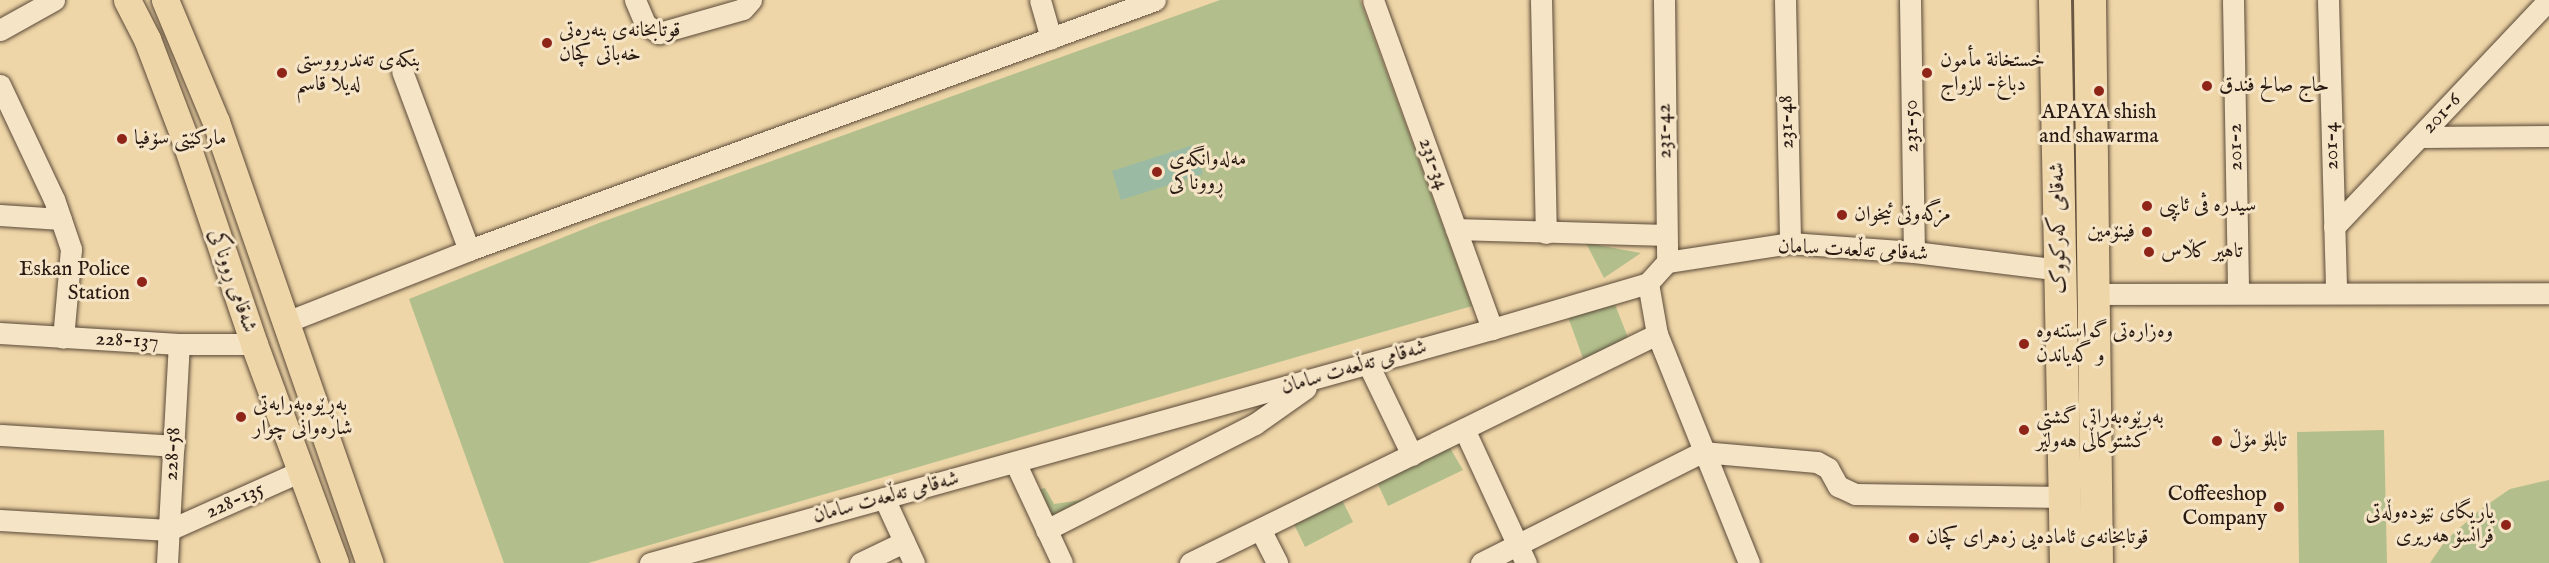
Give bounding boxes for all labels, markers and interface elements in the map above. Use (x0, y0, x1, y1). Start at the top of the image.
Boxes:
place label: قوتابخانەی بنەڕەتی خەباتی کچان (559, 18, 680, 68)
marker: قوتابخانەی بنەڕەتی خەباتی کچان (540, 36, 554, 50)
place label: بنکەی تەندرووستی لەیلا قاسم (296, 48, 420, 98)
place label: خستخانة مأمون دباغ- للزواج (1940, 48, 2045, 98)
marker: بنکەی تەندرووستی لەیلا قاسم (273, 64, 291, 82)
marker: خستخانة مأمون دباغ- للزواج (1918, 64, 1936, 82)
place label: حاج صالح فندق (2219, 73, 2329, 99)
marker: حاج صالح فندق (2200, 79, 2214, 93)
marker: APAYA shish and shawarma (2092, 84, 2106, 98)
street label: 201-6 (2417, 88, 2467, 140)
street label: 231-48 (1774, 95, 1800, 149)
street label: 231-50 (1899, 99, 1925, 153)
place label: APAYA shish and shawarma (2039, 100, 2159, 150)
street label: 231-42 (1652, 103, 1678, 159)
street label: 201-4 (2319, 122, 2345, 170)
street label: 201-2 (2223, 123, 2249, 171)
place label: مارکێتی سۆفیا (134, 126, 226, 152)
marker: مارکێتی سۆفیا (115, 132, 129, 146)
street label: 231-34 (1412, 135, 1454, 193)
place label: مەلەوانگەی ڕووناکی (1169, 147, 1246, 197)
street label: شەقامی کەرکووک (2045, 162, 2073, 294)
marker: مەلەوانگەی ڕووناکی (1150, 165, 1164, 179)
place label: سیدرە ڤی ئایپی (2159, 193, 2256, 219)
marker: سیدرە ڤی ئایپی (2140, 199, 2154, 213)
place label: مزگەوتی ئیخوان (1854, 202, 1951, 228)
marker: مزگەوتی ئیخوان (1835, 208, 1849, 222)
place label: فینۆمین (2087, 219, 2135, 245)
marker: فینۆمین (2140, 225, 2154, 239)
street label: شەقامی ڕووناکی (202, 226, 262, 336)
street label: شەقامی تەڵعەت سامان (1777, 234, 1929, 268)
place label: تاهیر کڵاس (2161, 239, 2242, 265)
marker: تاهیر کڵاس (2142, 245, 2156, 259)
place label: Eskan Police Station (19, 257, 130, 307)
marker: Eskan Police Station (135, 275, 149, 289)
place label: وەزارەتی گواستنەوە و گەیاندن (2036, 319, 2173, 369)
street label: 228-137 (95, 327, 159, 355)
street label: شەقامی تەڵعەت سامان (1278, 335, 1430, 401)
marker: وەزارەتی گواستنەوە و گەیاندن (2017, 337, 2031, 351)
place label: بەڕێوەبەرایەتی شارەوانی چوار (253, 392, 353, 442)
place label: بەڕێوەبەراتی گشتی کشتوکاڵی هەولێر (2036, 405, 2164, 455)
marker: بەڕێوەبەرایەتی شارەوانی چوار (234, 410, 248, 424)
marker: بەڕێوەبەراتی گشتی کشتوکاڵی هەولێر (2017, 423, 2031, 437)
street label: 228-58 (159, 427, 187, 481)
place label: تابلۆ مۆڵ (2229, 428, 2286, 454)
marker: تابلۆ مۆڵ (2210, 434, 2224, 448)
street label: شەقامی تەڵعەت سامان (810, 466, 962, 530)
street label: 228-135 (202, 477, 268, 525)
place label: Coffeeshop Company (2168, 482, 2267, 532)
marker: Coffeeshop Company (2272, 500, 2286, 514)
place label: یاریگای نێودەوڵەتی فرانسۆ هەریری (2366, 500, 2494, 550)
marker: یاریگای نێودەوڵەتی فرانسۆ هەریری (2499, 518, 2513, 532)
place label: قوتابخانەی ئامادەیی زەهرای کچان (1926, 525, 2149, 551)
marker: قوتابخانەی ئامادەیی زەهرای کچان (1907, 531, 1921, 545)

